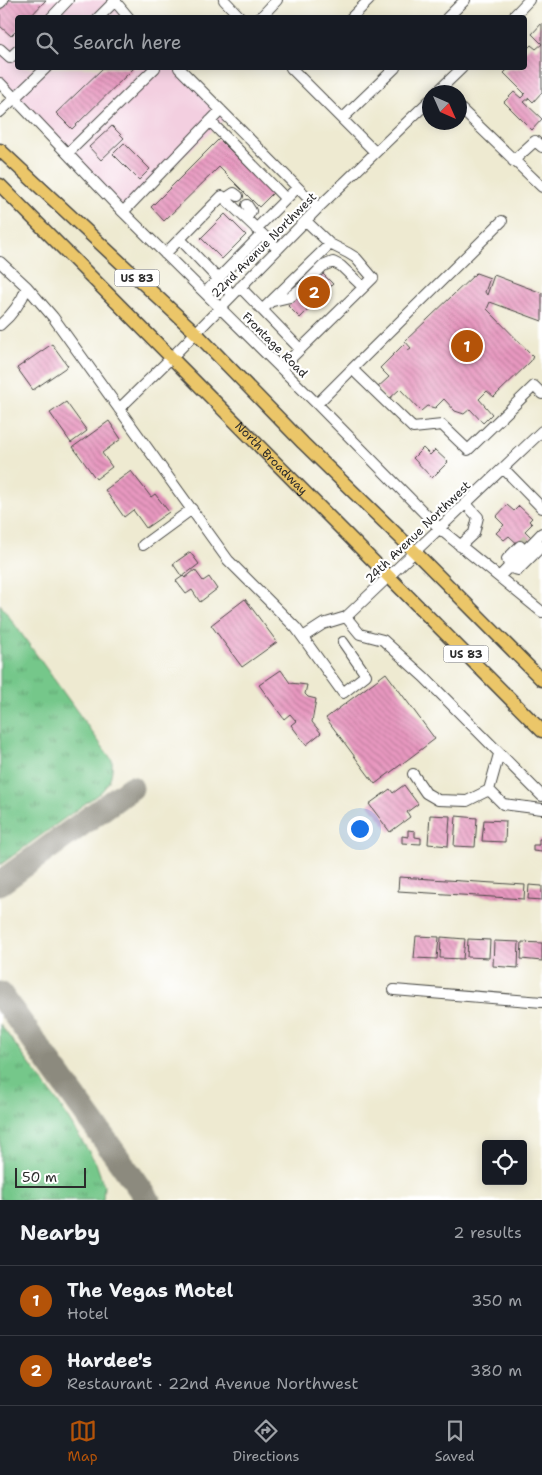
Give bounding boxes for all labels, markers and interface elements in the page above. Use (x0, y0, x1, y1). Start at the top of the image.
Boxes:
search box (15, 15, 527, 70)
icon: search (33, 29, 61, 57)
text: Search here (73, 30, 182, 55)
north arrow (422, 85, 467, 130)
street label: 22nd Avenue Northwest (208, 189, 320, 301)
road number: US 83 (114, 270, 160, 286)
pin: 2 (298, 273, 330, 311)
street label: Frontage Road (239, 309, 311, 381)
pin: 1 (451, 327, 483, 365)
street label: North Broadway (231, 418, 311, 498)
street label: 24th Avenue Northwest (362, 477, 474, 587)
road number: US 83 (444, 646, 488, 662)
your location (347, 816, 373, 842)
map controls (482, 1140, 527, 1185)
button: locate (482, 1140, 527, 1185)
scale bar (15, 1165, 86, 1188)
text: 50 m (22, 1168, 57, 1186)
text: Nearby (20, 1219, 100, 1247)
text: 2 results (453, 1222, 522, 1243)
text: The Vegas Motel (67, 1278, 233, 1303)
text: 1 (32, 1290, 40, 1311)
text: 350 m (471, 1290, 522, 1311)
text: Hotel (67, 1303, 108, 1324)
text: Hardee's (67, 1348, 152, 1373)
text: 2 (30, 1360, 42, 1381)
text: 380 m (470, 1360, 522, 1381)
text: Restaurant · 22nd Avenue Northwest (67, 1373, 358, 1394)
tab: Map (68, 1417, 98, 1465)
tab: Directions (233, 1417, 299, 1465)
tab: Saved (435, 1417, 474, 1465)

